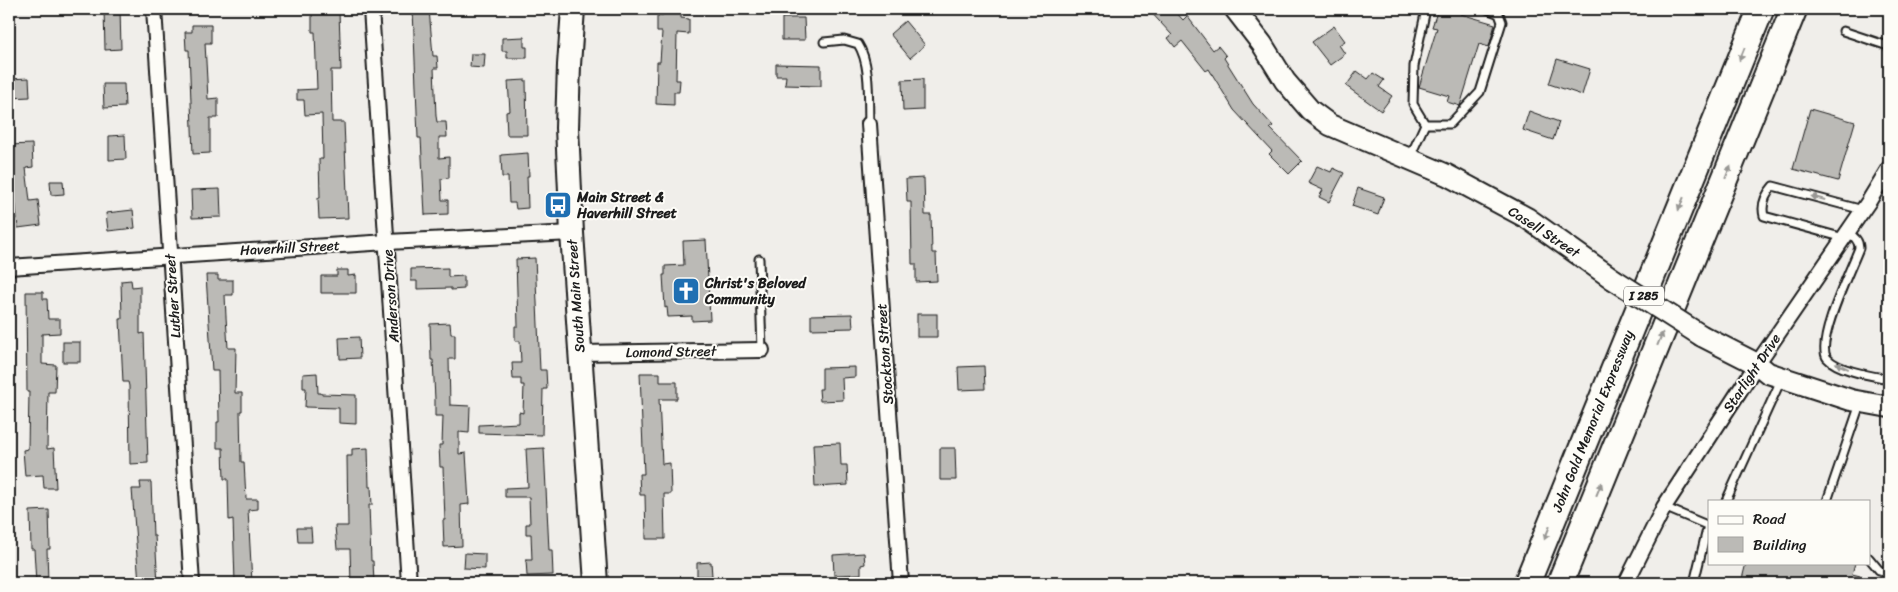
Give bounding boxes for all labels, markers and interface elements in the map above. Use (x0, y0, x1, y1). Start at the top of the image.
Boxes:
one-way arrow (1738, 47, 1746, 61)
one-way arrow (1724, 165, 1732, 179)
place label: Main Street & Haverhill Street (576, 185, 678, 226)
bus stop icon: Main Street & Haverhill Street (543, 190, 573, 220)
one-way arrow (1811, 194, 1826, 202)
one-way arrow (1677, 197, 1684, 212)
street label: Casell Street (1503, 199, 1586, 265)
street label: Haverhill Street (239, 233, 341, 263)
street label: South Main Street (559, 237, 592, 353)
street label: Anderson Drive (375, 249, 407, 344)
street label: Luther Street (157, 252, 188, 339)
place label: Christ's Beloved Community (704, 271, 807, 312)
church icon: Christ's Beloved Community (671, 276, 701, 306)
road number: I 285 (1624, 286, 1664, 306)
street label: Stockton Street (869, 303, 901, 405)
street label: John Gold Memorial Expressway (1545, 325, 1641, 517)
street label: Starlight Drive (1716, 328, 1788, 418)
one-way arrow (1656, 331, 1664, 346)
street label: Lomond Street (625, 339, 718, 365)
one-way arrow (1835, 362, 1850, 371)
one-way arrow (1595, 482, 1603, 497)
legend (1708, 500, 1870, 564)
text: Road (1753, 506, 1786, 532)
one-way arrow (1543, 526, 1551, 541)
text: Building (1753, 532, 1807, 558)

